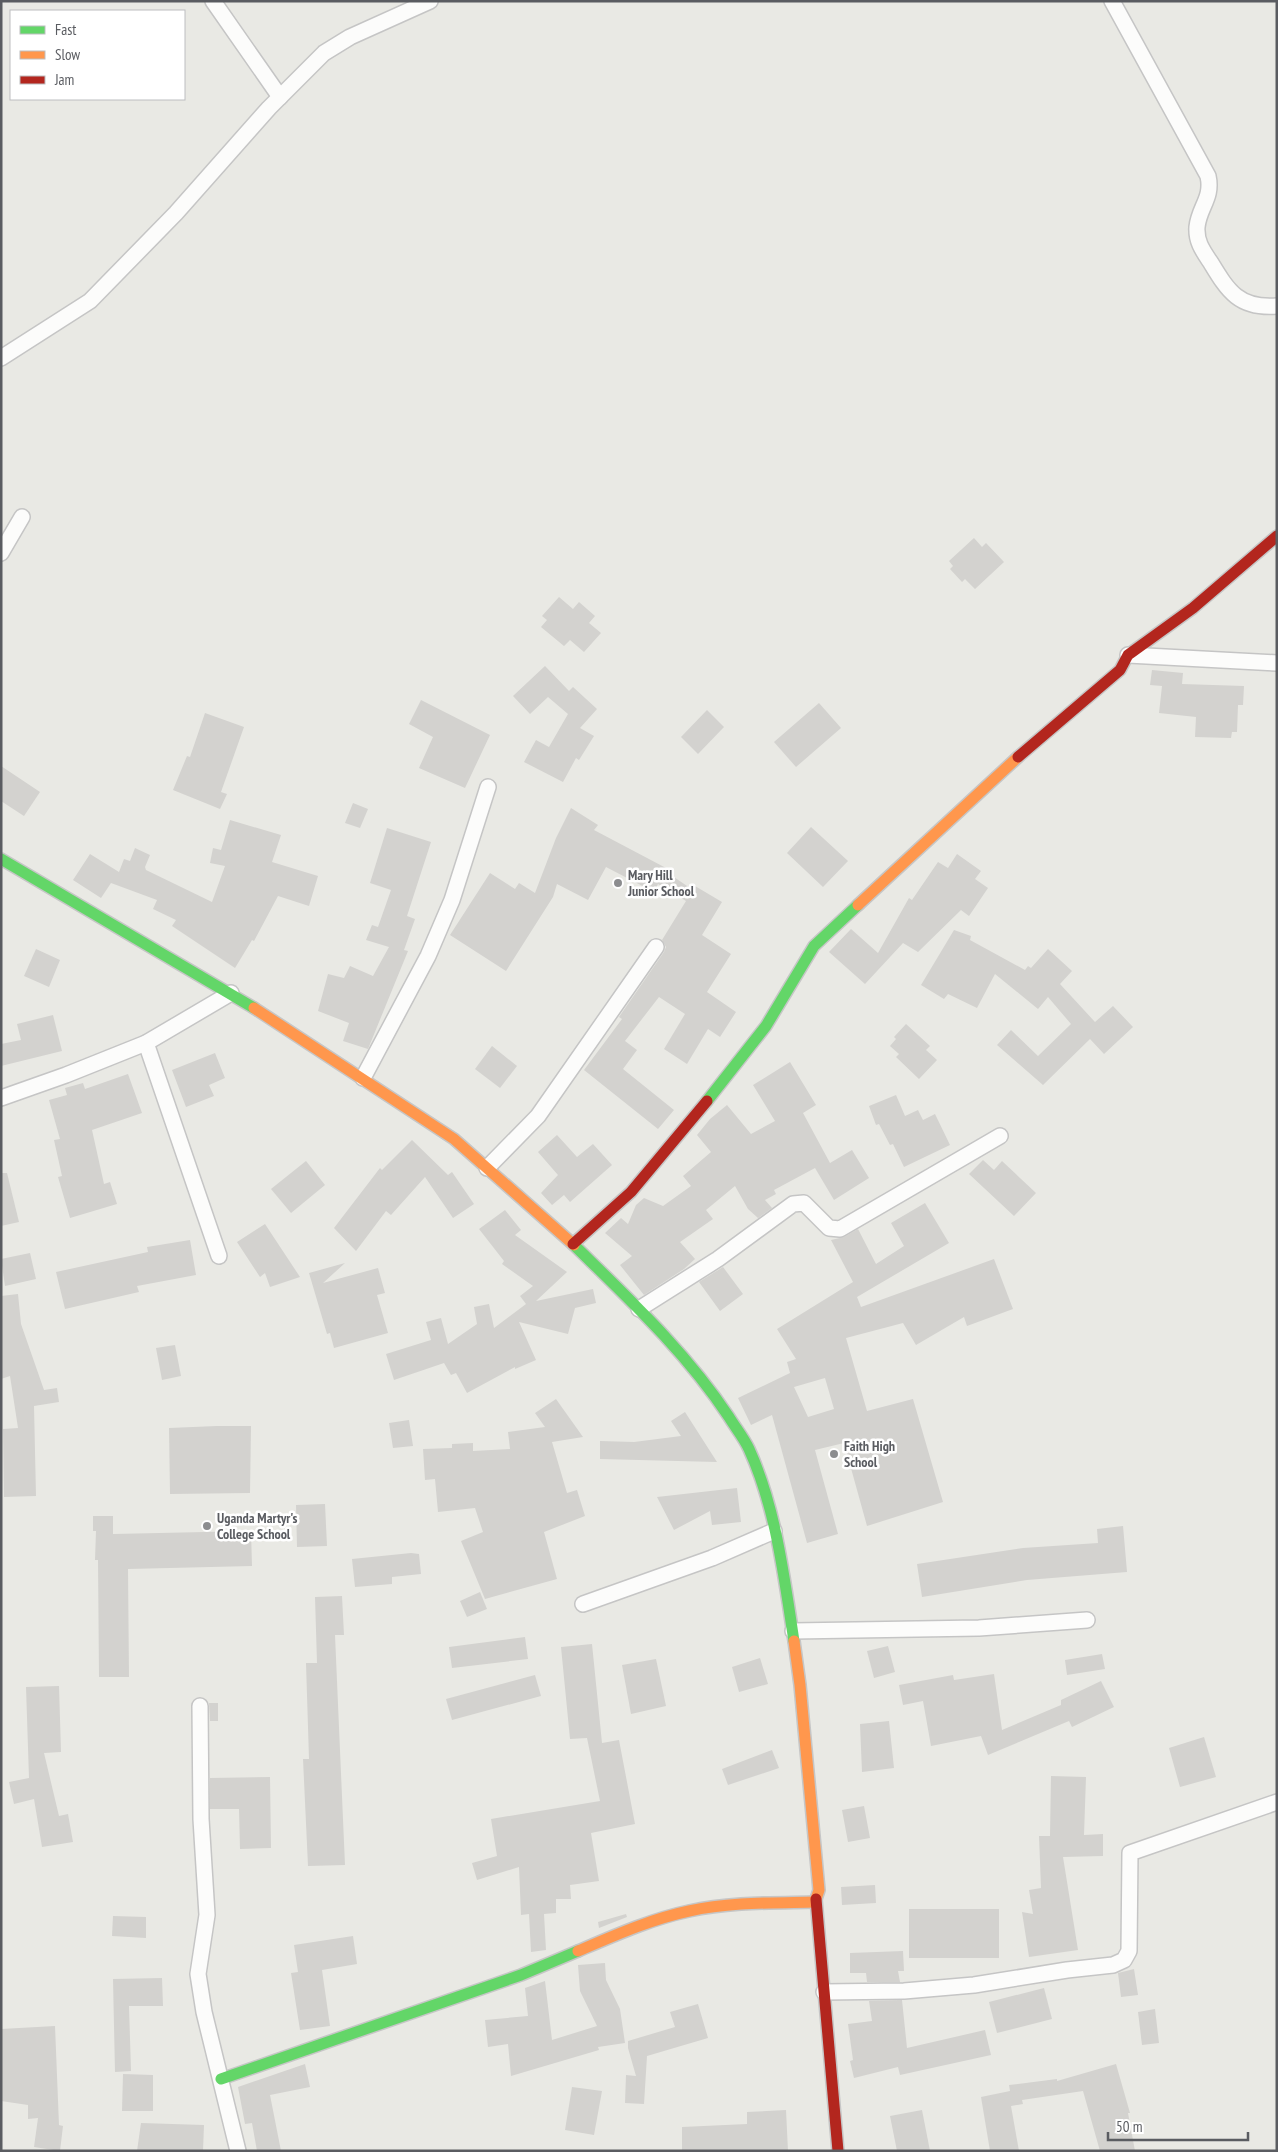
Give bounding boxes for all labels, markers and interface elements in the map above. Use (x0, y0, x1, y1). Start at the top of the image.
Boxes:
legend (10, 10, 185, 100)
text: Fast (55, 20, 76, 39)
text: Slow (55, 45, 80, 64)
text: Jam (54, 70, 74, 89)
place label: Mary Hill Junior School (627, 866, 695, 900)
marker: Mary Hill Junior School (612, 877, 624, 889)
place label: Faith High School (844, 1437, 895, 1471)
marker: Faith High School (828, 1448, 840, 1460)
place label: Uganda Martyr's College School (217, 1509, 298, 1543)
marker: Uganda Martyr's College School (201, 1520, 213, 1532)
scale bar (1108, 2110, 1248, 2142)
text: 50 m (1116, 2117, 1142, 2136)

